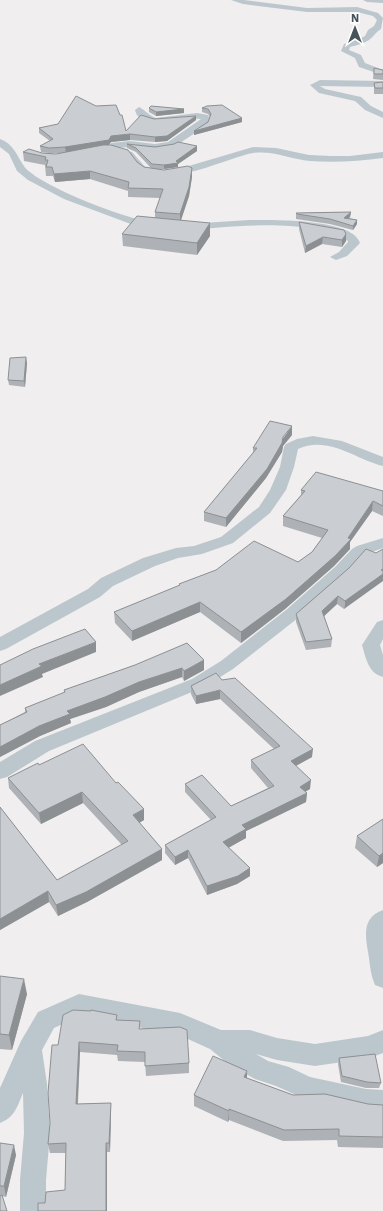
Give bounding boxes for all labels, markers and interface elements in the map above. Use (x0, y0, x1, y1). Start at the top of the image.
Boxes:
north arrow (335, 8, 375, 48)
text: N (351, 12, 359, 25)

